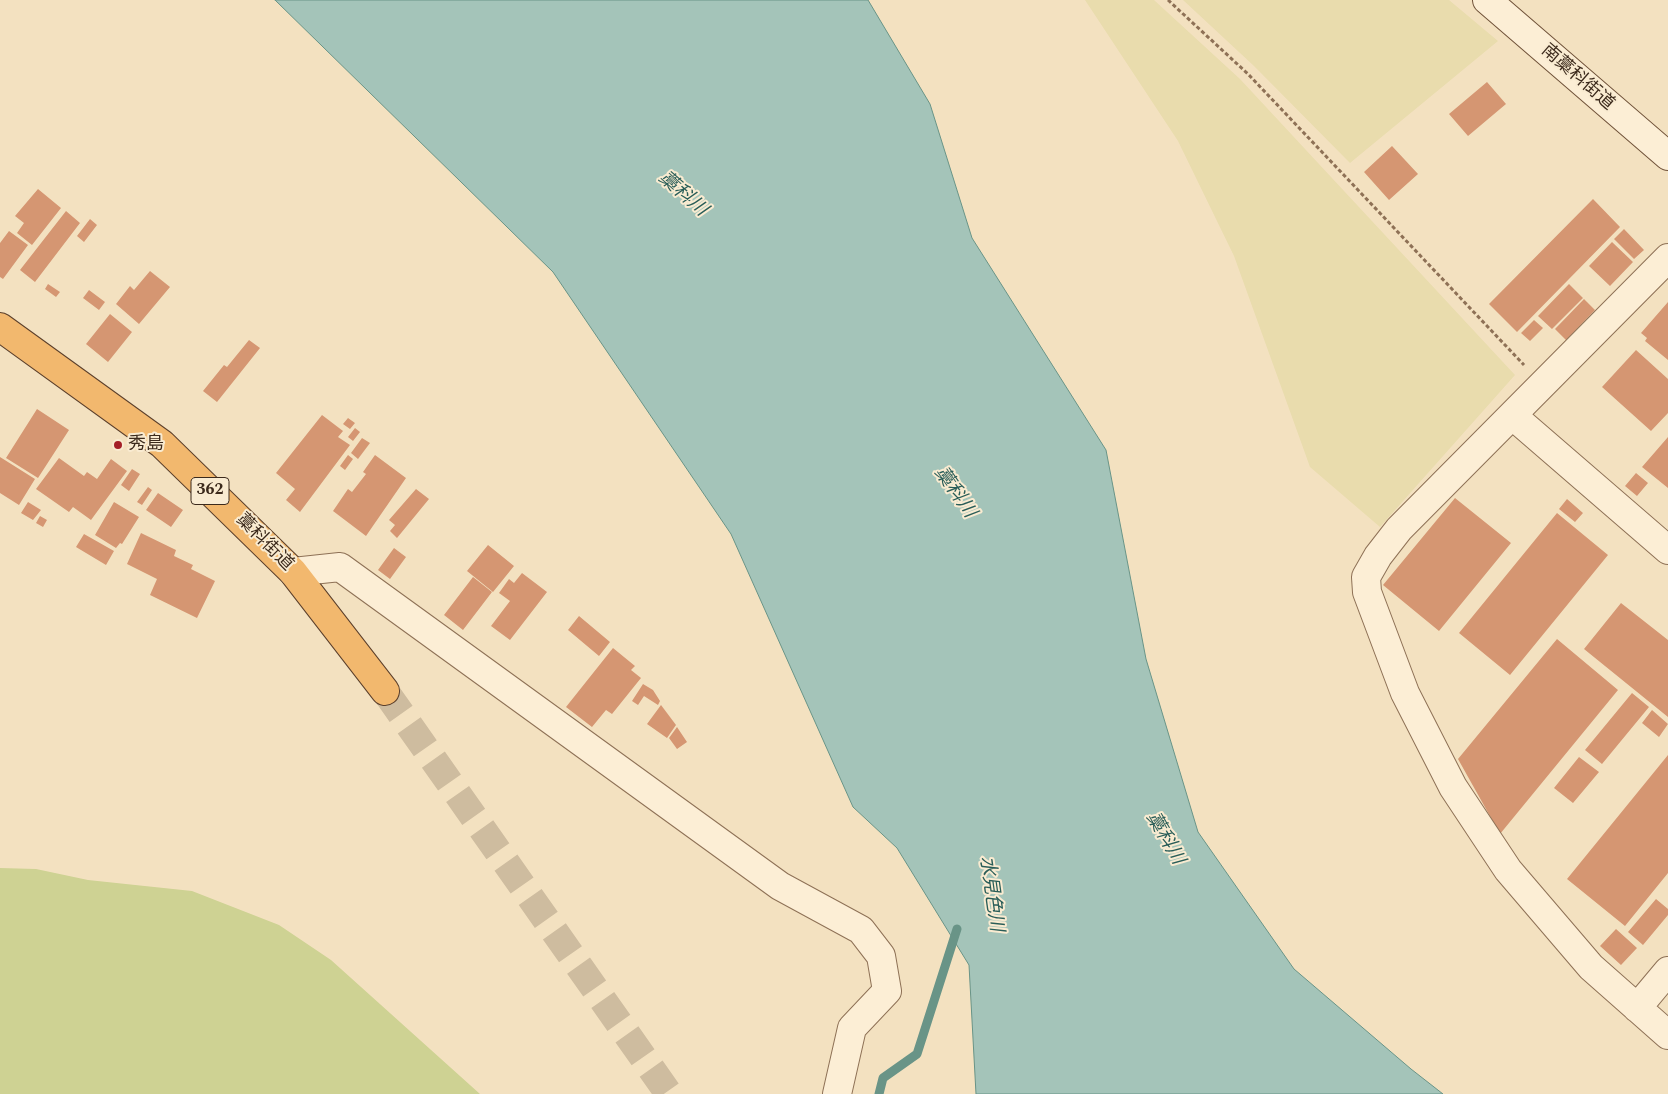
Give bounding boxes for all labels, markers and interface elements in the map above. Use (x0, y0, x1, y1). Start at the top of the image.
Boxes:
street label: 南藁科街道 (1536, 40, 1618, 116)
water label: 藁科川 (653, 168, 711, 222)
place label: 秀島 (128, 434, 164, 456)
marker: 秀島 (112, 439, 124, 451)
water label: 藁科川 (928, 463, 980, 523)
road number: 362 (191, 478, 229, 504)
street label: 藁科街道 (231, 510, 297, 576)
water label: 藁科川 (1140, 809, 1188, 869)
water label: 水見色川 (973, 855, 1007, 933)

